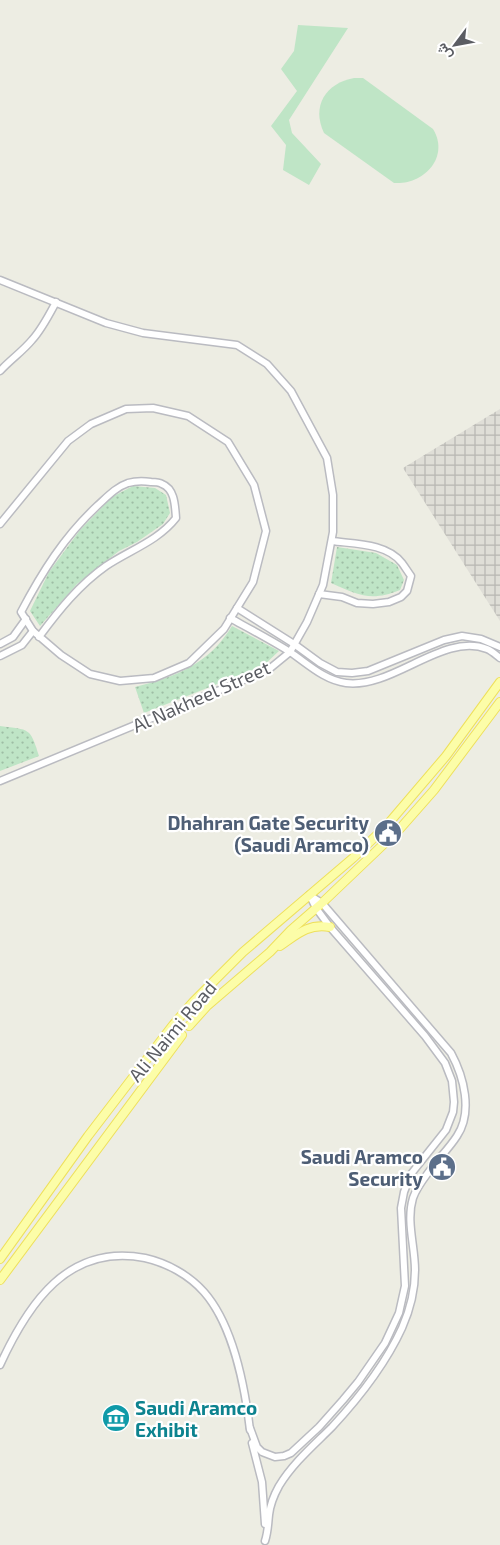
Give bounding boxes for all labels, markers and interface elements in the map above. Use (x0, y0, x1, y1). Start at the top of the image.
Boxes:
north arrow (430, 20, 480, 70)
text: ش (432, 40, 456, 64)
street label: Al Nakheel Street (129, 655, 273, 737)
place label: Dhahran Gate Security (Saudi Aramco) (168, 811, 369, 856)
public building icon: Dhahran Gate Security (Saudi Aramco) (373, 818, 403, 848)
street label: Ali Naimi Road (123, 976, 221, 1086)
place label: Saudi Aramco Security (301, 1145, 423, 1191)
public building icon: Saudi Aramco Security (427, 1152, 457, 1182)
place label: Saudi Aramco Exhibit (135, 1396, 257, 1441)
museum icon: Saudi Aramco Exhibit (101, 1403, 131, 1433)

